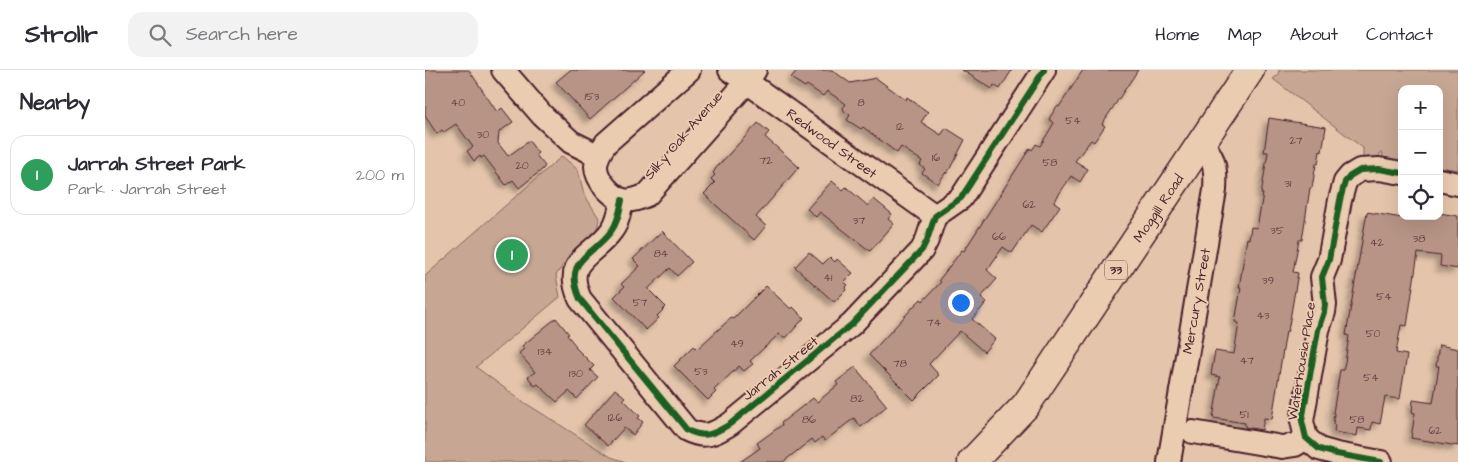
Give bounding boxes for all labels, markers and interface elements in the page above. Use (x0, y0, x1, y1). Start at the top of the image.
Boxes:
search box (128, 12, 478, 57)
text: Strollr (25, 18, 98, 52)
icon: search (146, 21, 174, 49)
text: Search here (186, 21, 298, 48)
text: Home (1155, 22, 1200, 47)
text: Map (1228, 22, 1262, 47)
text: About (1290, 22, 1338, 47)
text: Contact (1366, 22, 1433, 47)
map controls (1398, 85, 1443, 220)
button: + (1398, 85, 1443, 130)
street label: Silky Oak Avenue (640, 87, 728, 184)
text: Nearby (20, 88, 90, 117)
house number: 153 (585, 89, 600, 104)
house number: 40 (451, 95, 465, 110)
house number: 8 (857, 95, 865, 110)
street label: Redwood Street (782, 104, 881, 184)
house number: 54 (1065, 113, 1081, 128)
house number: 12 (896, 119, 905, 134)
house number: 30 (477, 127, 489, 142)
button: − (1398, 130, 1443, 175)
house number: 27 (1289, 133, 1303, 148)
house number: 16 (932, 150, 940, 165)
text: Jarrah Street Park (68, 151, 246, 178)
house number: 72 (759, 153, 773, 168)
house number: 58 (1043, 155, 1057, 170)
house number: 20 (515, 158, 529, 173)
text: 1 (36, 164, 38, 186)
text: 200 m (356, 164, 404, 186)
street label: Moggill Road (1129, 171, 1189, 247)
button: locate (1398, 175, 1443, 220)
house number: 31 (1284, 176, 1292, 191)
text: Park · Jarrah Street (68, 178, 226, 200)
house number: 62 (1022, 197, 1036, 212)
house number: 37 (853, 213, 865, 228)
house number: 35 (1270, 223, 1284, 238)
house number: 66 (992, 229, 1006, 244)
house number: 38 (1413, 231, 1425, 246)
house number: 42 (1370, 235, 1385, 250)
pin: 1 (496, 236, 528, 274)
house number: 84 (654, 246, 669, 261)
street label: Mercury Street (1178, 246, 1216, 356)
road number: 33 (1105, 260, 1127, 280)
house number: 41 (824, 270, 833, 285)
house number: 39 (1262, 273, 1274, 288)
house number: 54 (1376, 289, 1392, 304)
your location (948, 290, 974, 316)
house number: 57 (633, 295, 648, 310)
street label: Waterhousia Place (1283, 300, 1321, 422)
house number: 43 (1256, 308, 1270, 323)
house number: 74 (927, 315, 942, 330)
house number: 50 (1366, 326, 1380, 341)
street label: Jarrah Street (738, 332, 823, 406)
house number: 49 (730, 336, 744, 351)
house number: 134 (538, 344, 553, 359)
house number: 47 (1240, 353, 1254, 368)
house number: 78 (893, 356, 907, 371)
house number: 53 (694, 364, 708, 379)
house number: 130 (569, 366, 583, 381)
house number: 54 (1363, 370, 1379, 385)
house number: 82 (850, 391, 864, 406)
house number: 51 (1239, 407, 1249, 422)
house number: 126 (608, 410, 622, 425)
house number: 86 (802, 412, 816, 427)
house number: 58 (1350, 412, 1364, 427)
house number: 62 (1428, 423, 1442, 438)

